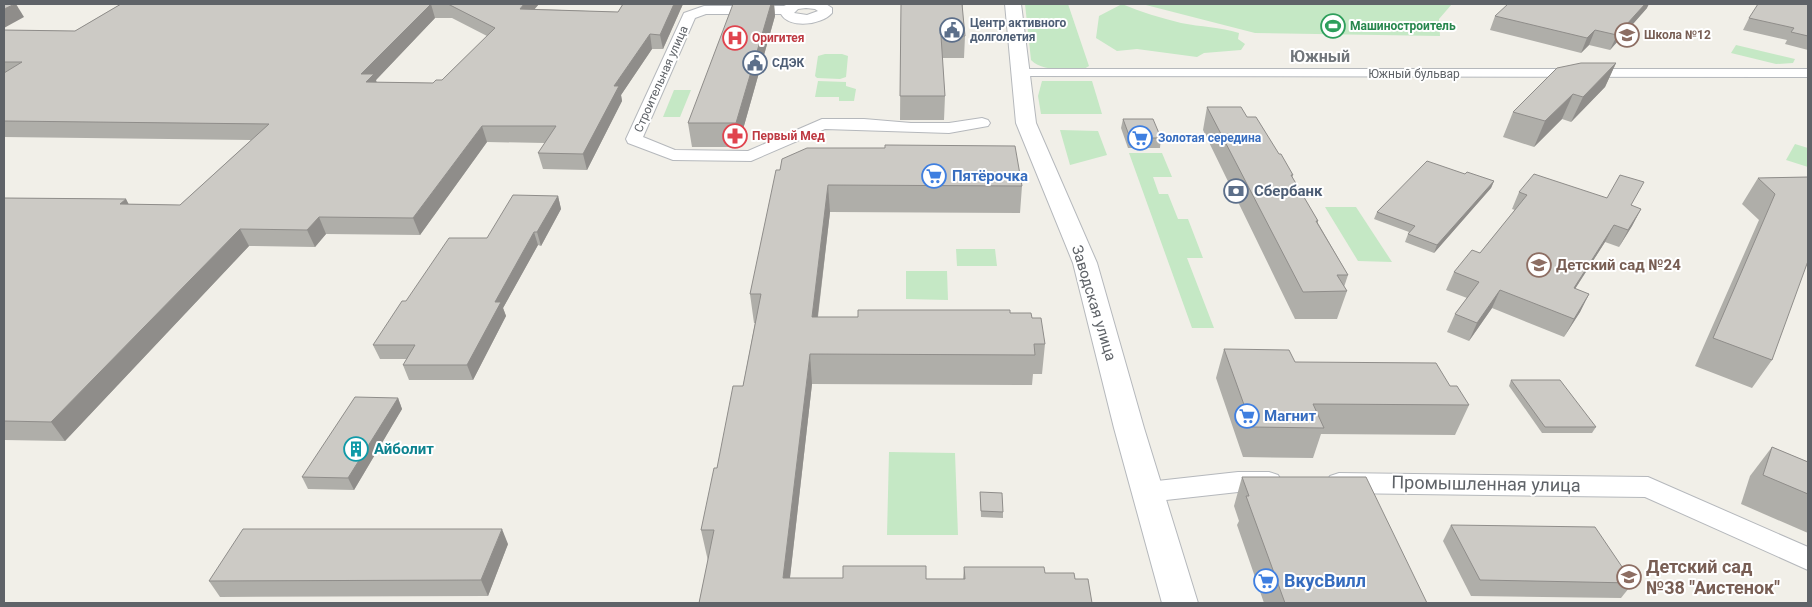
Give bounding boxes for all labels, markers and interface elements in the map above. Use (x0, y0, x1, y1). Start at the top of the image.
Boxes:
sports icon: Машиностроитель (1320, 13, 1346, 39)
place label: Центр активного долголетия (970, 16, 1067, 44)
public building icon: Центр активного долголетия (939, 17, 965, 43)
place label: Машиностроитель (1350, 19, 1456, 33)
school or university icon: Школа №12 (1614, 22, 1640, 48)
street label: Строительная улица (631, 24, 691, 134)
hospital icon: Оригитея (722, 25, 748, 51)
place label: Школа №12 (1644, 28, 1711, 42)
place label: Оригитея (752, 31, 805, 45)
district label: Южный (1290, 47, 1350, 66)
public building icon: СДЭК (742, 50, 768, 76)
place label: СДЭК (772, 56, 805, 70)
street label: Южный бульвар (1368, 67, 1460, 81)
pharmacy icon: Первый Мед (722, 123, 748, 149)
supermarket icon: Золотая середина (1127, 125, 1153, 151)
place label: Первый Мед (752, 129, 825, 143)
place label: Золотая середина (1158, 131, 1262, 145)
supermarket icon: Пятёрочка (921, 163, 947, 189)
place label: Пятёрочка (952, 167, 1028, 185)
bank icon: Сбербанк (1223, 178, 1249, 204)
place label: Сбербанк (1254, 182, 1323, 200)
street label: Заводская улица (1068, 243, 1120, 363)
school or university icon: Детский сад №24 (1526, 252, 1552, 278)
place label: Детский сад №24 (1556, 256, 1681, 274)
supermarket icon: Магнит (1234, 403, 1260, 429)
place label: Магнит (1264, 407, 1316, 425)
building icon: Айболит (343, 436, 369, 462)
place label: Айболит (374, 440, 434, 458)
street label: Промышленная улица (1391, 471, 1581, 496)
place label: Детский сад №38 "Аистенок" (1646, 556, 1780, 598)
school or university icon: Детский сад №38 "Аистенок" (1616, 564, 1642, 590)
supermarket icon: ВкусВилл (1253, 568, 1279, 594)
place label: ВкусВилл (1284, 570, 1366, 591)

